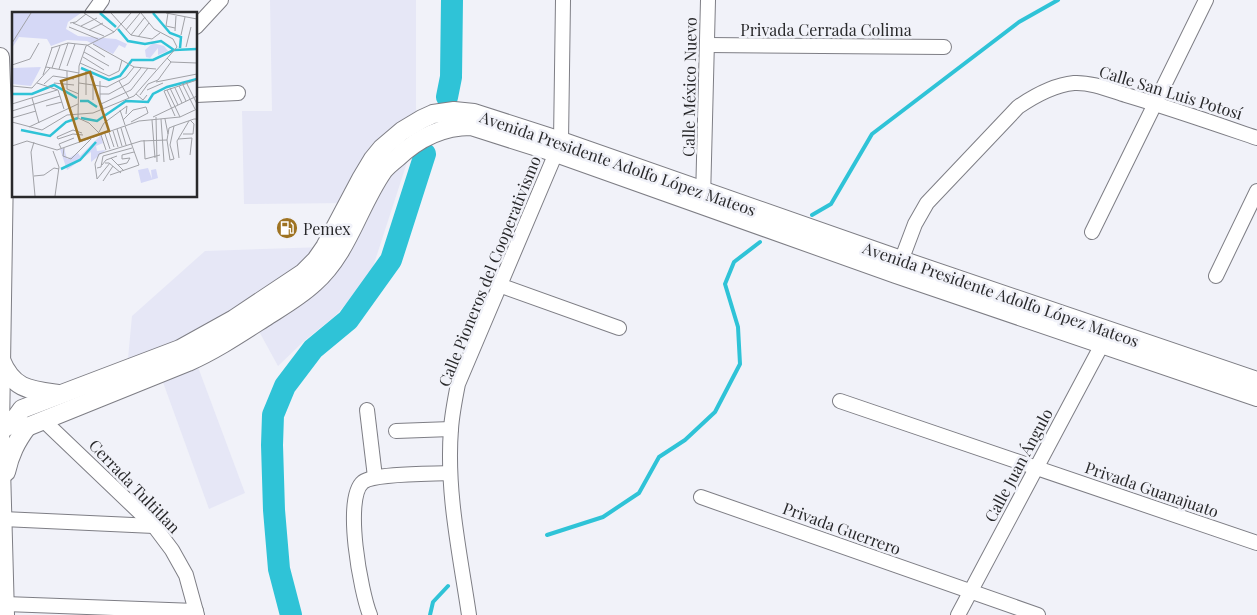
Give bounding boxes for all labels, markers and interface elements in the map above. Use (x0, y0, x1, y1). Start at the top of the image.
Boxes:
inset map (12, 12, 198, 198)
street label: Calle México Nuevo (677, 17, 701, 157)
street label: Privada Cerrada Colima (740, 19, 912, 40)
street label: Calle San Luis Potosí (1097, 60, 1246, 124)
street label: Avenida Presidente Adolfo López Mateos (476, 105, 759, 220)
street label: Calle Pioneros del Cooperativismo (433, 152, 545, 390)
fuel station icon: Pemex (275, 216, 299, 240)
place label: Pemex (303, 218, 351, 239)
street label: Avenida Presidente Adolfo López Mateos (859, 236, 1142, 351)
street label: Calle Juan Ángulo (979, 404, 1057, 525)
street label: Cerrada Tultitlan (85, 435, 186, 538)
street label: Privada Guanajuato (1082, 456, 1222, 522)
street label: Privada Guerrero (780, 497, 904, 559)

